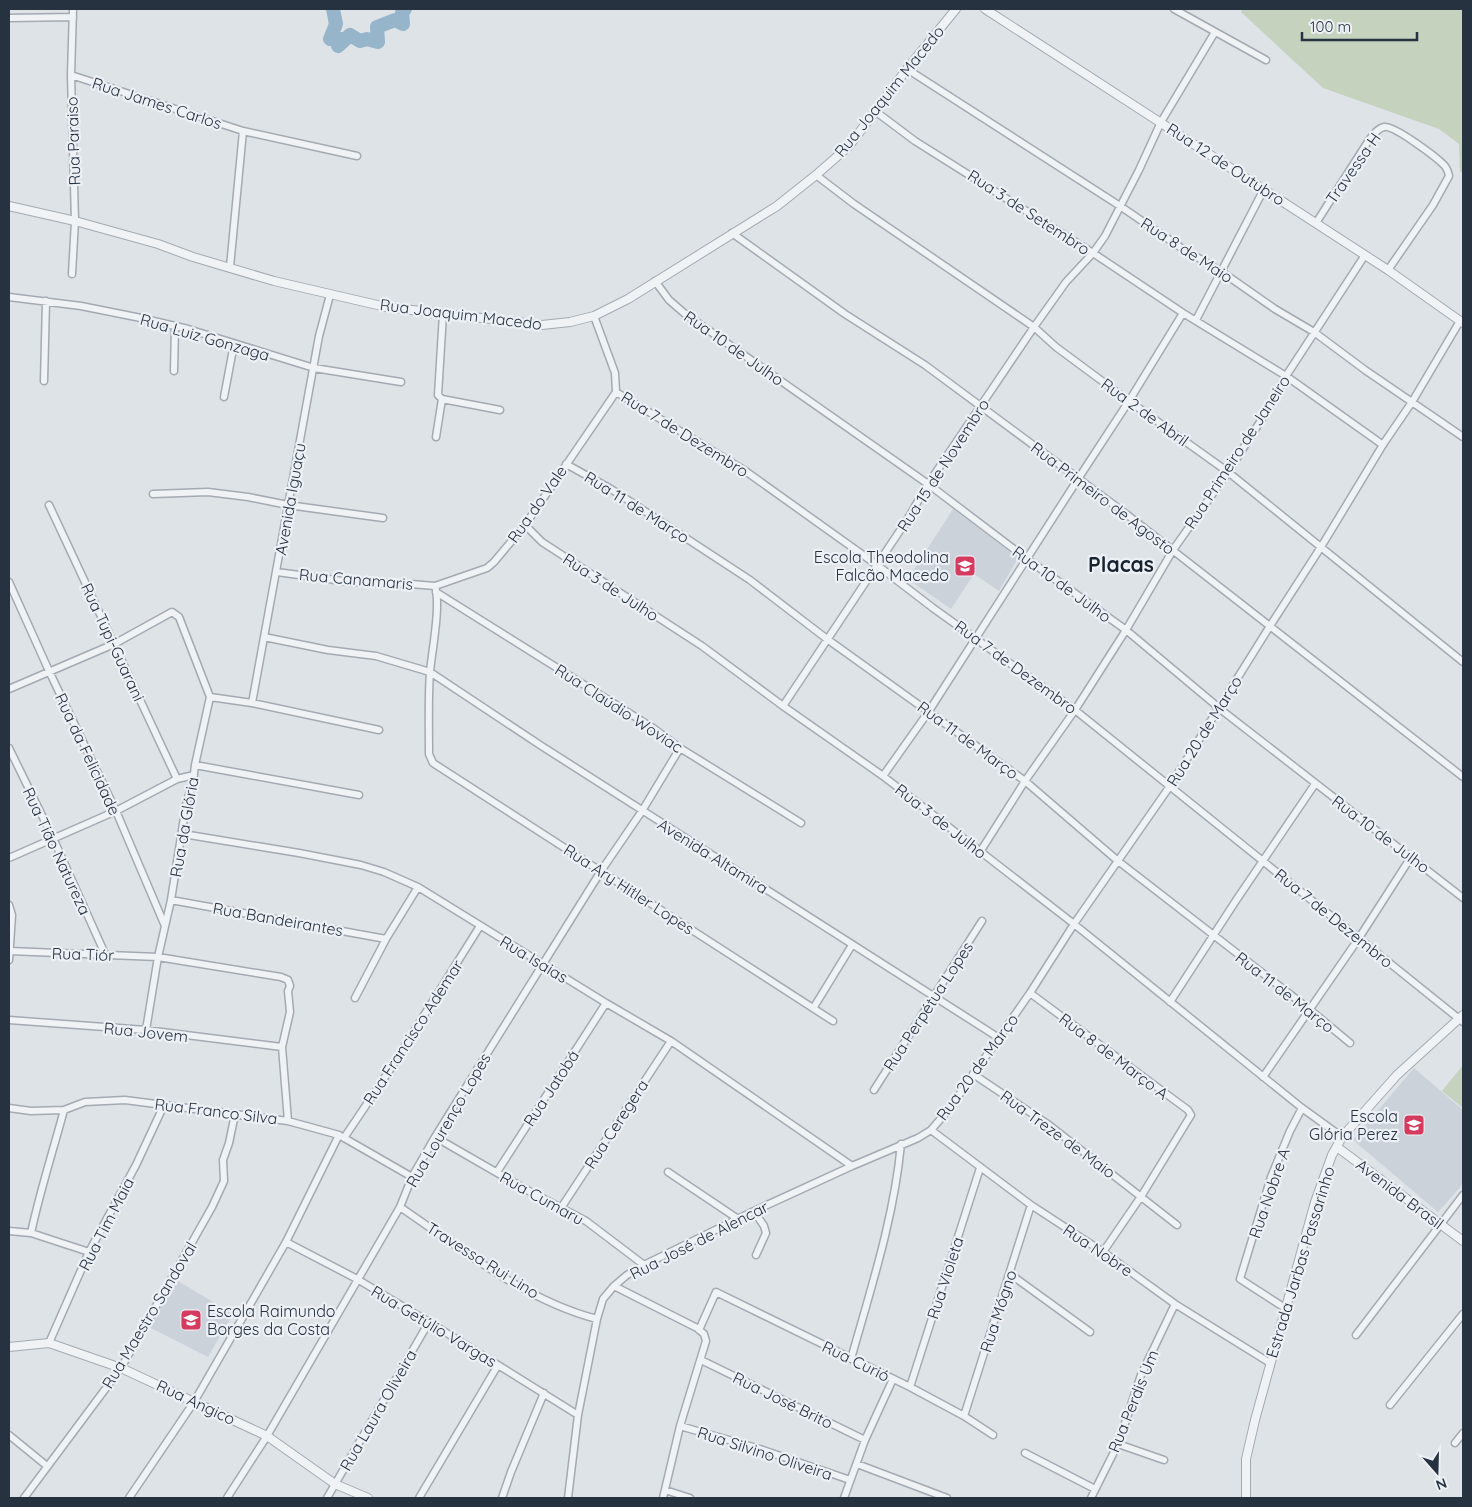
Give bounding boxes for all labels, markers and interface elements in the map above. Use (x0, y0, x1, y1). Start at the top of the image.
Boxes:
scale bar (1302, 10, 1417, 42)
text: 100 m (1310, 17, 1351, 36)
street label: Rua Joaquim Macedo (830, 21, 948, 161)
street label: Rua James Carlos (90, 73, 224, 133)
street label: Rua Paraiso (61, 96, 85, 186)
street label: Rua 12 de Outubro (1163, 118, 1289, 210)
street label: Travessa H (1321, 129, 1385, 207)
street label: Rua 3 de Setembro (964, 165, 1094, 259)
street label: Rua 8 de Maio (1137, 213, 1237, 287)
street label: Rua Joaquim Macedo (379, 294, 543, 334)
street label: Rua 10 de Julho (680, 306, 788, 390)
street label: Rua Luiz Gonzaga (138, 309, 272, 365)
street label: Rua Primeiro de Janeiro (1180, 372, 1294, 532)
street label: Rua 2 de Abril (1097, 374, 1193, 450)
street label: Rua 7 de Dezembro (618, 387, 752, 481)
street label: Rua 15 de Novembro (893, 395, 993, 535)
street label: Rua Primeiro de Agosto (1027, 437, 1179, 559)
street label: Avenida Iguaçu (270, 441, 310, 557)
street label: Rua do Vale (503, 461, 571, 547)
street label: Rua 11 de Março (581, 467, 693, 547)
street label: Rua 10 de Julho (1009, 541, 1115, 627)
place label: Escola Theodolina Falcão Macedo (814, 547, 949, 585)
street label: Rua 3 de Julho (559, 549, 663, 625)
district label: Placas (1088, 551, 1154, 577)
school or university icon: Escola Theodolina Falcão Macedo (953, 554, 977, 578)
street label: Rua Canamaris (298, 564, 414, 594)
street label: Rua Tupi-Guarani (77, 580, 149, 704)
street label: Rua 7 de Dezembro (951, 616, 1081, 718)
street label: Rua Claúdio Woviac (551, 659, 687, 757)
street label: Rua 20 de Março (1162, 672, 1246, 790)
street label: Rua da Felicidade (51, 690, 125, 818)
street label: Rua 11 de Março (914, 697, 1022, 783)
street label: Rua da Glória (165, 775, 203, 879)
street label: Rua 3 de Julho (891, 779, 991, 863)
street label: Rua Tião Natureza (19, 784, 95, 918)
street label: Rua 10 de Julho (1328, 791, 1434, 877)
street label: Avenida Altamira (654, 814, 772, 898)
street label: Rua Ary Hitler Lopes (560, 839, 698, 939)
street label: Rua 7 de Dezembro (1271, 864, 1397, 972)
street label: Rua Bandeirantes (211, 898, 345, 940)
street label: Rua Isaias (496, 931, 572, 987)
street label: Rua Perpétua Lopes (879, 938, 977, 1074)
street label: Rua Tiór (51, 943, 115, 965)
street label: Rua 11 de Março (1232, 947, 1338, 1037)
street label: Rua Francisco Ademar (359, 956, 467, 1108)
street label: Rua 8 de Março A (1055, 1008, 1173, 1104)
street label: Rua 20 de Março (932, 1010, 1022, 1124)
street label: Rua Jovem (103, 1018, 189, 1046)
street label: Rua Jatobá (519, 1046, 583, 1130)
street label: Rua Lourenço Lopes (401, 1049, 495, 1191)
street label: Rua Ceregera (580, 1076, 652, 1172)
street label: Rua Treze de Maio (997, 1086, 1119, 1182)
street label: Rua Franco Silva (153, 1094, 279, 1128)
place label: Escola Glória Perez (1309, 1106, 1398, 1144)
school or university icon: Escola Glória Perez (1402, 1113, 1426, 1137)
street label: Rua Nobre A (1244, 1145, 1294, 1241)
street label: Avenida Brasil (1352, 1155, 1448, 1233)
street label: Estrada Jarbas Passarinho (1261, 1164, 1339, 1360)
street label: Rua Cumaru (497, 1167, 587, 1229)
street label: Rua Tim Maia (74, 1174, 138, 1274)
street label: Rua José de Alencar (626, 1196, 772, 1284)
street label: Travessa Rui Lino (423, 1217, 543, 1303)
street label: Rua Nobre (1059, 1219, 1137, 1281)
street label: Rua Violeta (922, 1234, 968, 1322)
street label: Rua Maestro Sandoval (97, 1238, 201, 1392)
street label: Rua Mógno (975, 1267, 1021, 1355)
street label: Rua Getúlio Vargas (368, 1281, 500, 1371)
place label: Escola Raimundo Borges da Costa (207, 1301, 336, 1339)
school or university icon: Escola Raimundo Borges da Costa (179, 1308, 203, 1332)
street label: Rua Curió (819, 1336, 893, 1386)
street label: Rua Laura Oliveira (335, 1346, 421, 1474)
street label: Rua Perdis Um (1103, 1347, 1163, 1455)
street label: Rua José Brito (730, 1367, 836, 1433)
street label: Rua Angico (153, 1375, 239, 1429)
street label: Rua Silvino Oliveira (695, 1422, 835, 1484)
north arrow (1412, 1447, 1462, 1497)
text: N (1434, 1474, 1449, 1494)

